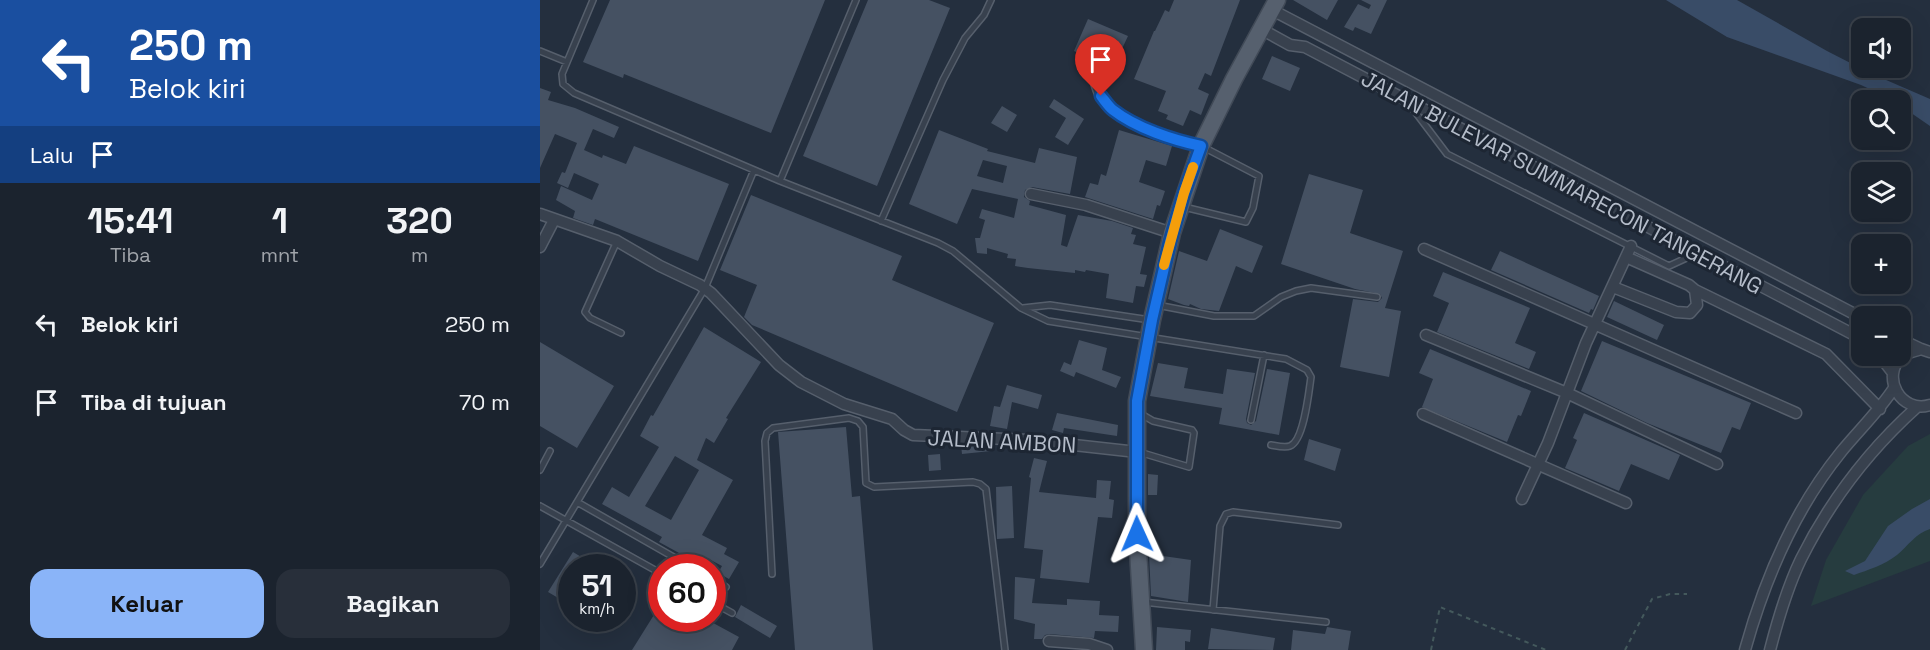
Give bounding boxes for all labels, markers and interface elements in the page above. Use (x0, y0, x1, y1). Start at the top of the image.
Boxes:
map controls (1851, 18, 1911, 366)
button: sound (1851, 18, 1911, 78)
text: 250 m (129, 19, 253, 72)
icon: left (30, 24, 108, 102)
pin (1075, 34, 1126, 96)
icon: arrive (1084, 43, 1117, 76)
street label: JALAN BULEVAR SUMMARECON TANGERANG (1357, 64, 1767, 300)
text: Belok kiri (129, 71, 246, 106)
button: search (1851, 90, 1911, 150)
icon: arrive (86, 138, 119, 171)
text: Lalu (30, 141, 74, 169)
button: layers (1851, 162, 1911, 222)
text: 15:41 (87, 198, 174, 244)
text: 1 (272, 198, 288, 244)
text: 320 (386, 198, 453, 244)
button: + (1851, 234, 1911, 294)
text: Tiba (110, 242, 151, 268)
text: mnt (261, 242, 299, 268)
text: m (411, 242, 428, 268)
button: − (1851, 306, 1911, 366)
icon: left (30, 308, 63, 341)
text: Belok kiri (81, 310, 178, 338)
text: 250 m (445, 310, 510, 338)
icon: arrive (30, 386, 63, 419)
text: Tiba di tujuan (81, 388, 227, 416)
text: 70 m (459, 388, 510, 416)
street label: JALAN AMBON (927, 423, 1077, 459)
position arrow (1105, 502, 1169, 566)
speed limit sign: 60 (648, 554, 726, 632)
text: 51 (581, 566, 613, 605)
button: Keluar (30, 569, 264, 638)
button: Bagikan (276, 569, 510, 638)
text: km/h (579, 599, 615, 618)

